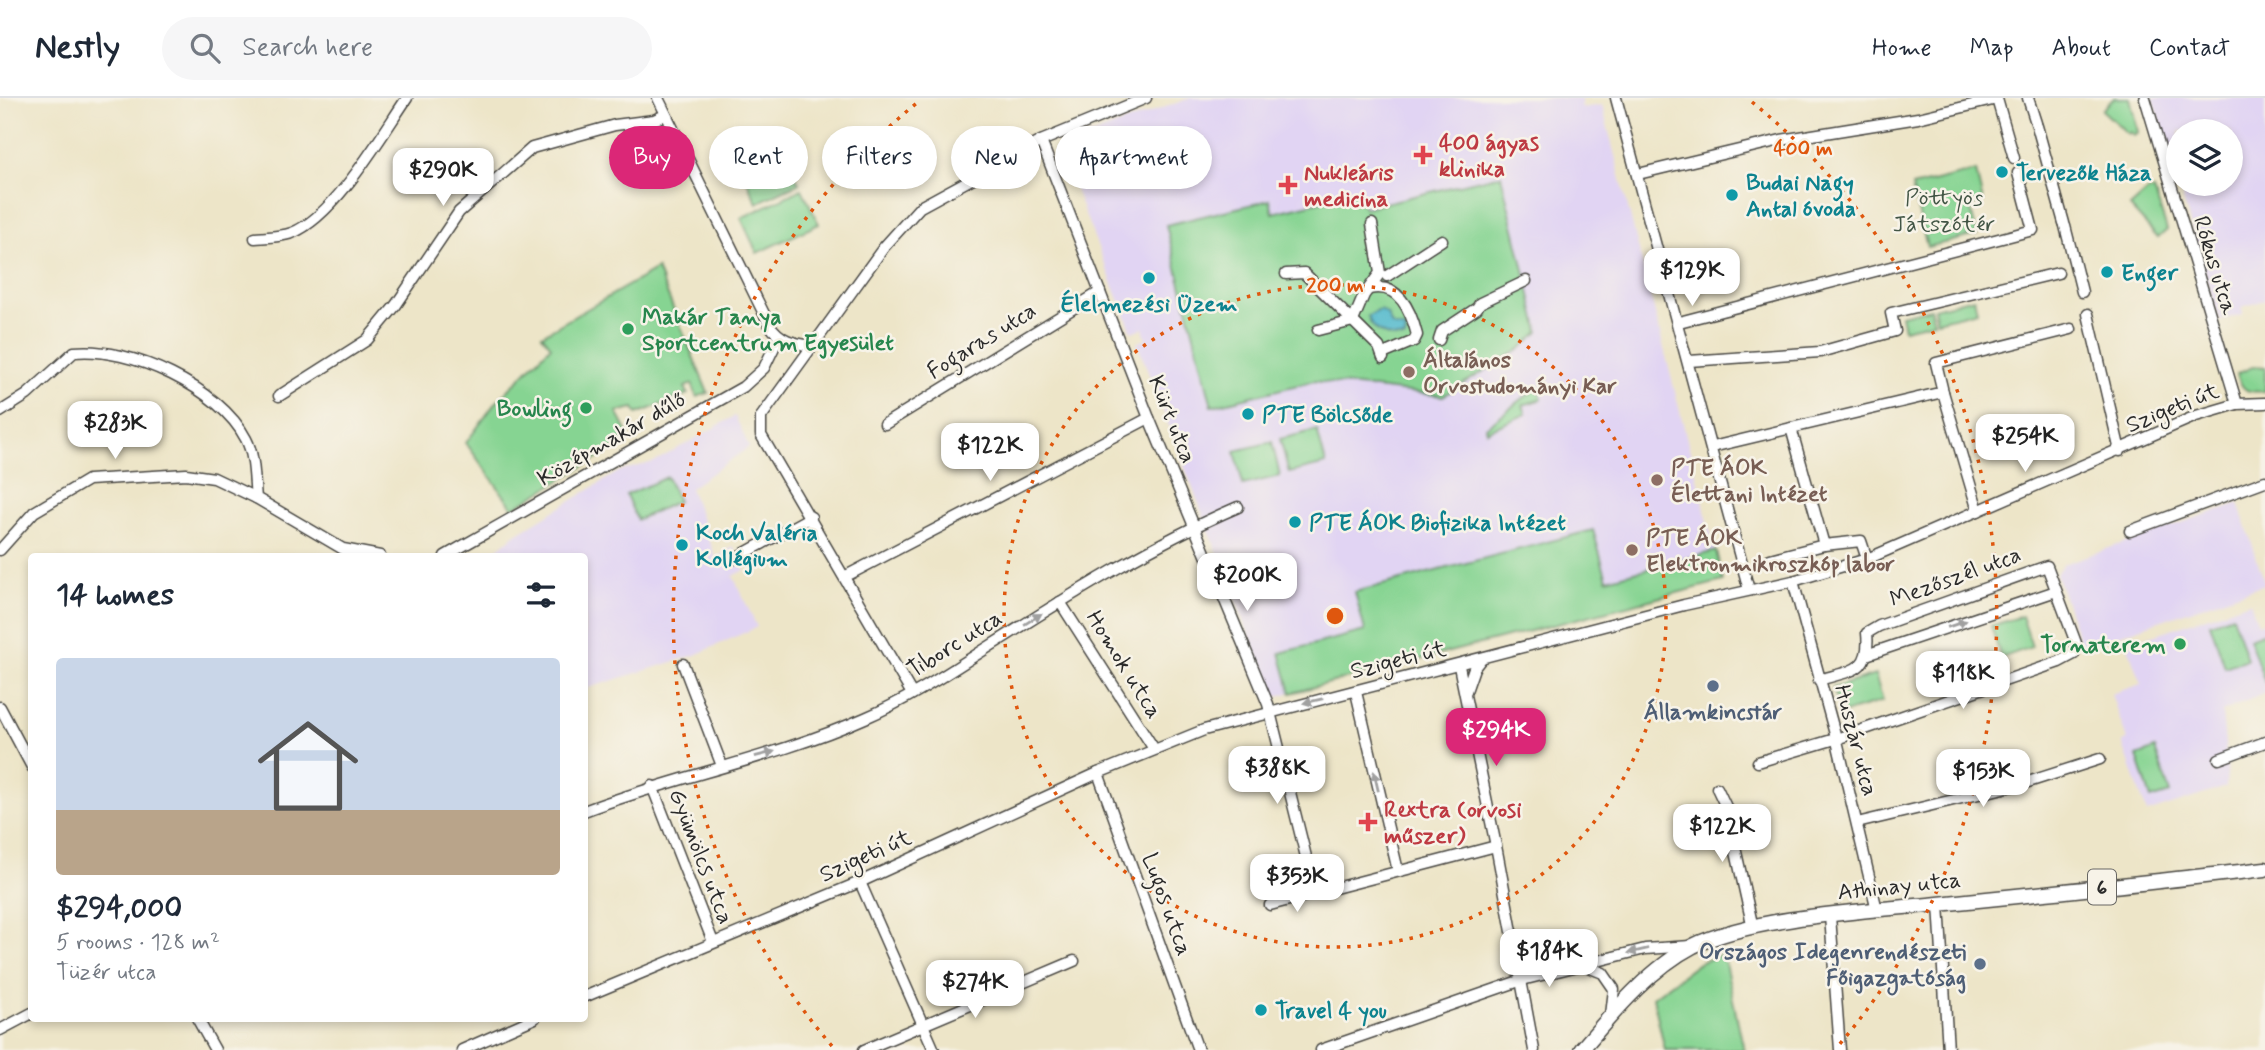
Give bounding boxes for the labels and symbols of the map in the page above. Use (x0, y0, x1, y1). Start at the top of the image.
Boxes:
place label: 400 ágyas klinika (1439, 129, 1539, 185)
text: 400 m (1773, 135, 1833, 163)
marker: 400 ágyas klinika (1413, 145, 1433, 165)
pin: $290K (394, 148, 492, 208)
place label: Nukleáris medicina (1304, 159, 1394, 215)
place label: Tervezők Háza (2016, 159, 2152, 189)
marker: Tervezők Háza (1994, 164, 2010, 180)
place label: Budai Nagy Antal óvoda (1746, 169, 1856, 225)
marker: Nukleáris medicina (1278, 175, 1298, 195)
park label: Pöttyös Játszótér (1893, 184, 1996, 240)
marker: Budai Nagy Antal óvoda (1724, 187, 1740, 203)
street label: Rókus utca (2185, 213, 2243, 319)
pin: $129K (1643, 248, 1741, 308)
place label: Enger (2121, 259, 2179, 292)
marker: Enger (2099, 264, 2115, 280)
marker: Élelmezési Üzem (1141, 270, 1157, 286)
text: 200 m (1306, 272, 1364, 300)
place label: Élelmezési Üzem (1060, 289, 1238, 320)
street label: Fogaras utca (922, 296, 1043, 389)
place label: Makár Tanya Sportcentrum Egyesület (642, 303, 894, 359)
marker: Makár Tanya Sportcentrum Egyesület (620, 321, 636, 337)
place label: Általános Orvostudományi Kar (1423, 346, 1617, 402)
marker: Általános Orvostudományi Kar (1401, 364, 1417, 380)
street label: Kürt utca (1140, 371, 1202, 468)
street label: Szigeti út (2122, 376, 2225, 443)
street label: Középmakár dűlő (532, 385, 692, 494)
place label: Bowling (497, 395, 572, 428)
marker: Bowling (578, 400, 594, 416)
place label: PTE Bölcsőde (1262, 401, 1394, 431)
pin: $283K (66, 402, 164, 461)
marker: PTE Bölcsőde (1240, 406, 1256, 422)
pin: $254K (1976, 414, 2074, 474)
pin: $122K (941, 424, 1039, 483)
place label: PTE ÁOK Élettani Intézet (1671, 454, 1828, 510)
marker: PTE ÁOK Élettani Intézet (1649, 472, 1665, 488)
place label: PTE ÁOK Biofizika Intézet (1309, 509, 1566, 539)
marker: PTE ÁOK Biofizika Intézet (1287, 514, 1303, 530)
place label: Koch Valéria Kollégium (696, 519, 818, 575)
place label: PTE ÁOK Elektronmikroszkóp labor (1646, 524, 1895, 580)
marker: Koch Valéria Kollégium (674, 537, 690, 553)
street label: Mezőszél utca (1886, 540, 2025, 616)
marker: PTE ÁOK Elektronmikroszkóp labor (1624, 542, 1640, 558)
pin: $200K (1198, 554, 1296, 613)
street label: Tiborc utca (902, 604, 1008, 686)
centre of rings (1323, 604, 1347, 628)
street label: Homok utca (1078, 605, 1168, 725)
one-way arrow (1023, 613, 1042, 625)
one-way arrow (1946, 618, 1967, 629)
place label: Tornaterem (2040, 631, 2166, 661)
street label: Szigeti út (1348, 634, 1450, 689)
marker: Tornaterem (2172, 636, 2188, 652)
pin: $118K (1914, 652, 2012, 711)
marker: Államkincstár (1705, 678, 1721, 694)
street label: Huszár utca (1826, 682, 1884, 799)
one-way arrow (1302, 696, 1324, 707)
place label: Államkincstár (1644, 698, 1783, 728)
pin: $294K (1447, 708, 1545, 768)
pin: $388K (1228, 746, 1326, 806)
one-way arrow (754, 748, 776, 759)
pin: $153K (1934, 750, 2032, 809)
one-way arrow (1371, 769, 1382, 791)
street label: Gyümölcs utca (661, 785, 740, 929)
place label: Rextra (orvosi műszer) (1384, 796, 1521, 852)
pin: $122K (1673, 804, 1771, 864)
marker: Rextra (orvosi műszer) (1358, 812, 1378, 832)
street label: Szigeti út (815, 823, 918, 892)
street label: Lugos utca (1132, 849, 1199, 961)
pin: $353K (1248, 854, 1346, 914)
street label: Athinay utca (1836, 866, 1962, 908)
road number: 6 (2088, 870, 2116, 904)
pin: $184K (1500, 930, 1598, 989)
place label: Országos Idegenrendészeti Főigazgatóság (1699, 938, 1966, 996)
one-way arrow (1626, 946, 1648, 957)
marker: Országos Idegenrendészeti Főigazgatóság (1972, 956, 1988, 972)
pin: $274K (926, 960, 1024, 1020)
place label: Travel 4 you (1275, 997, 1387, 1027)
marker: Travel 4 you (1253, 1002, 1269, 1018)

